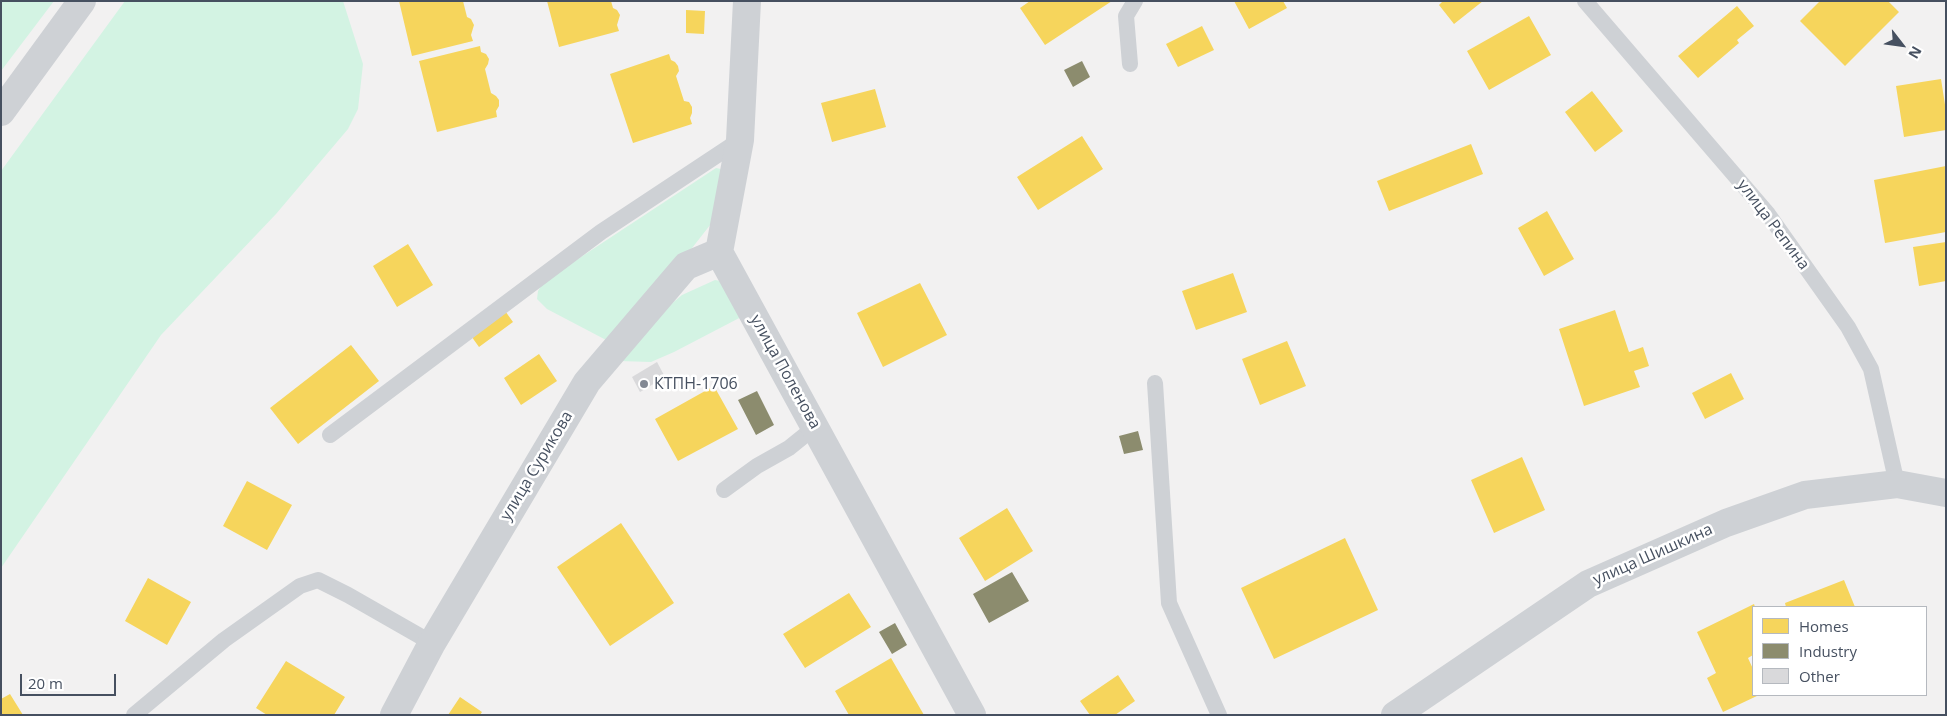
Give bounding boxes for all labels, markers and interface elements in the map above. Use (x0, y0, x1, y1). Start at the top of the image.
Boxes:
north arrow (1877, 20, 1927, 70)
text: N (1904, 43, 1927, 62)
street label: улица Репина (1733, 176, 1813, 274)
street label: улица Поленова (746, 312, 824, 432)
place label: КТПН-1706 (654, 374, 738, 394)
marker: КТПН-1706 (638, 378, 650, 390)
street label: улица Сурикова (497, 408, 577, 524)
street label: улица Шишкина (1590, 520, 1716, 590)
legend (1752, 606, 1927, 696)
text: Homes (1799, 616, 1849, 636)
text: Industry (1799, 641, 1857, 661)
scale bar (22, 664, 119, 696)
text: Other (1799, 666, 1840, 686)
text: 20 m (28, 673, 63, 693)

